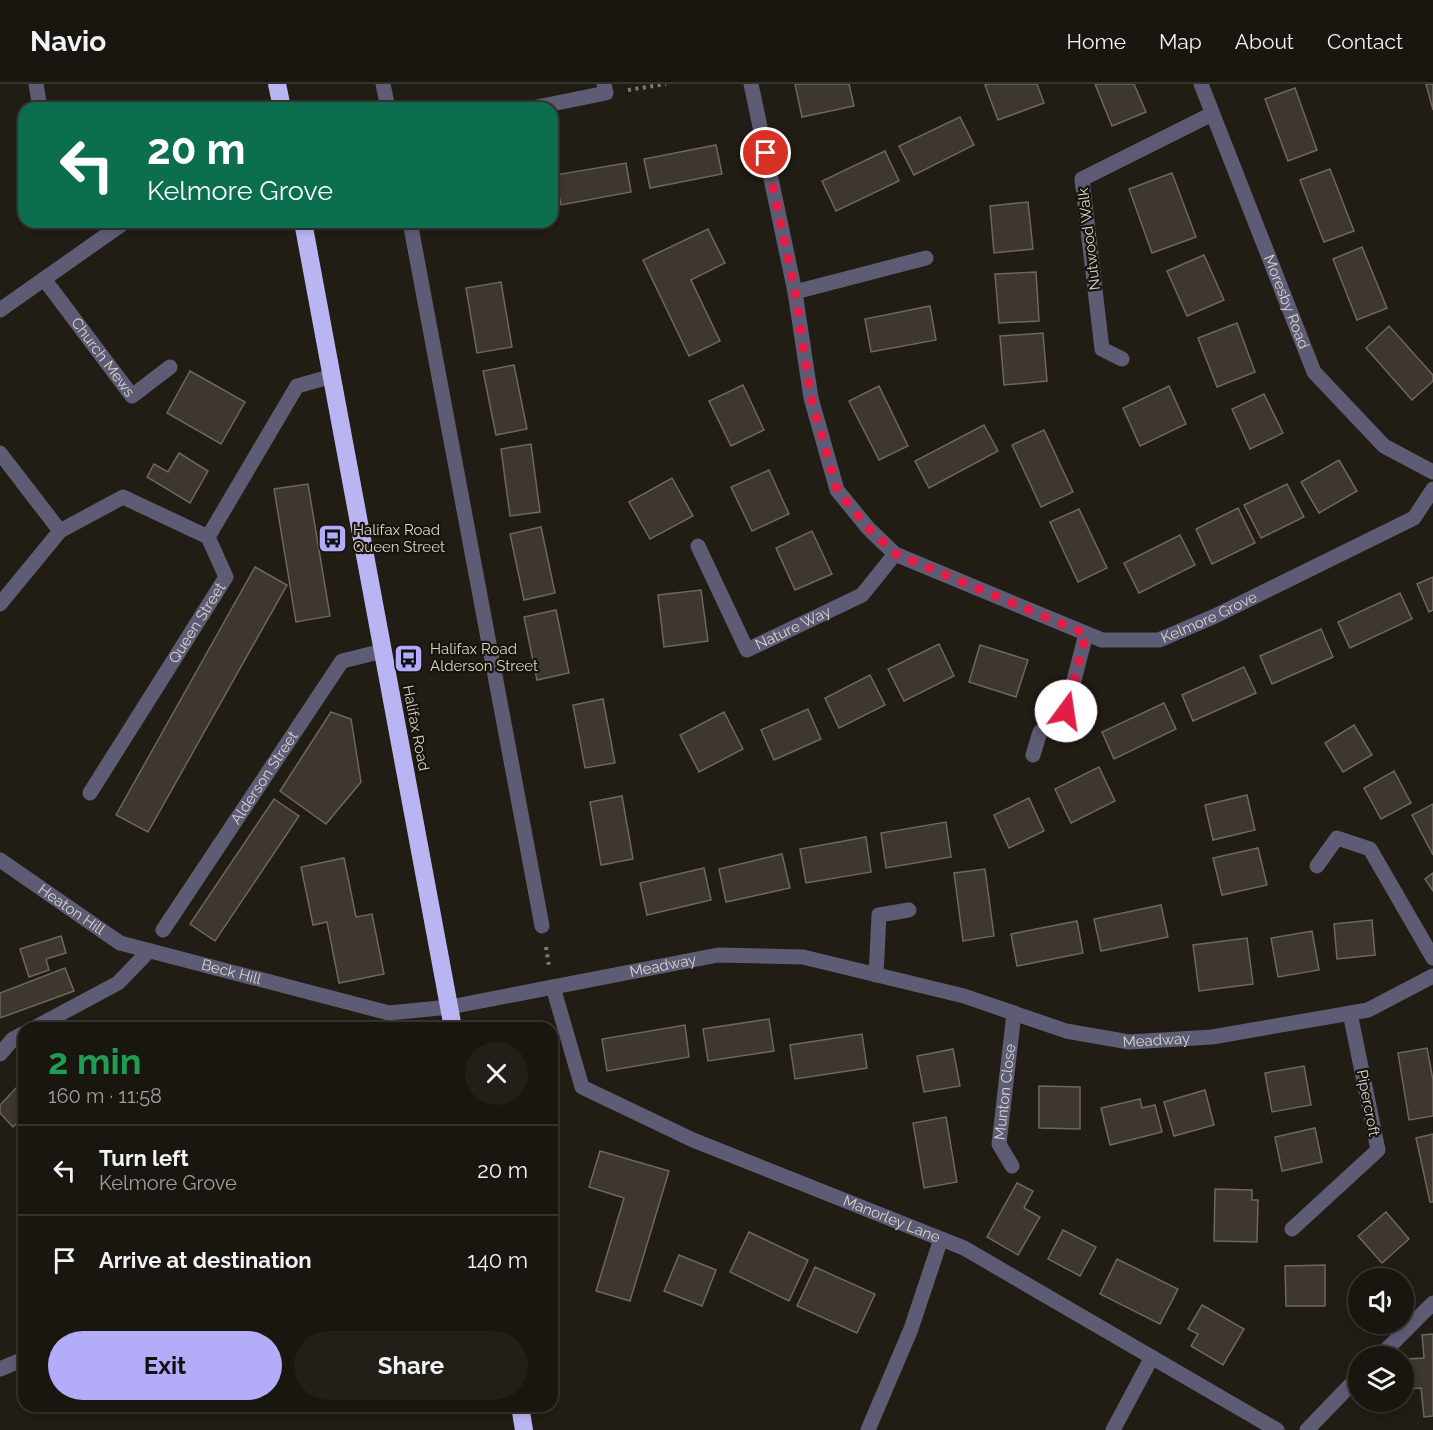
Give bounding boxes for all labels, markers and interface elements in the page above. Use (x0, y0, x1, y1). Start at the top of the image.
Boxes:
text: Navio (30, 25, 106, 58)
text: Home (1067, 29, 1126, 54)
text: Map (1159, 29, 1202, 54)
text: About (1235, 29, 1294, 54)
text: Contact (1327, 29, 1403, 54)
text: 20 m (147, 125, 246, 174)
icon: left (48, 126, 126, 204)
pin (740, 127, 791, 178)
icon: arrive (749, 136, 782, 169)
text: Kelmore Grove (147, 175, 333, 206)
street label: Nutwood Walk (1074, 187, 1104, 291)
street label: Moresby Road (1260, 252, 1313, 352)
street label: Church Mews (67, 314, 139, 401)
place label: Halifax Road Queen Street (353, 521, 445, 556)
bus stop icon: Halifax Road Queen Street (316, 523, 348, 555)
street label: Queen Street (165, 579, 229, 667)
street label: Kelmore Grove (1158, 588, 1260, 647)
street label: Nature Way (752, 602, 834, 654)
place label: Halifax Road Alderson Street (430, 640, 538, 675)
bus stop icon: Halifax Road Alderson Street (393, 642, 425, 674)
position arrow (1034, 679, 1098, 743)
street label: Halifax Road (399, 684, 433, 772)
street label: Alderson Street (227, 728, 302, 828)
street label: Heaton Hill (35, 880, 109, 939)
street label: Meadway (628, 950, 698, 981)
street label: Beck Hill (199, 956, 264, 989)
street label: Meadway (1122, 1029, 1191, 1051)
text: 2 min (48, 1040, 141, 1082)
button: close (465, 1042, 528, 1105)
street label: Munton Close (991, 1043, 1019, 1141)
street label: Pipercroft (1353, 1068, 1383, 1138)
text: 160 m · 11:58 (48, 1084, 162, 1108)
text: Turn left (99, 1145, 189, 1171)
icon: left (48, 1154, 81, 1187)
text: 20 m (477, 1157, 528, 1183)
text: Kelmore Grove (99, 1171, 237, 1195)
street label: Manorley Lane (841, 1192, 943, 1247)
icon: arrive (48, 1244, 81, 1277)
text: Arrive at destination (99, 1247, 312, 1273)
text: 140 m (467, 1247, 528, 1273)
map controls (1348, 1268, 1414, 1412)
button: sound (1348, 1268, 1414, 1334)
button: Exit (48, 1331, 282, 1400)
button: Share (294, 1331, 528, 1400)
button: layers (1348, 1346, 1414, 1412)

